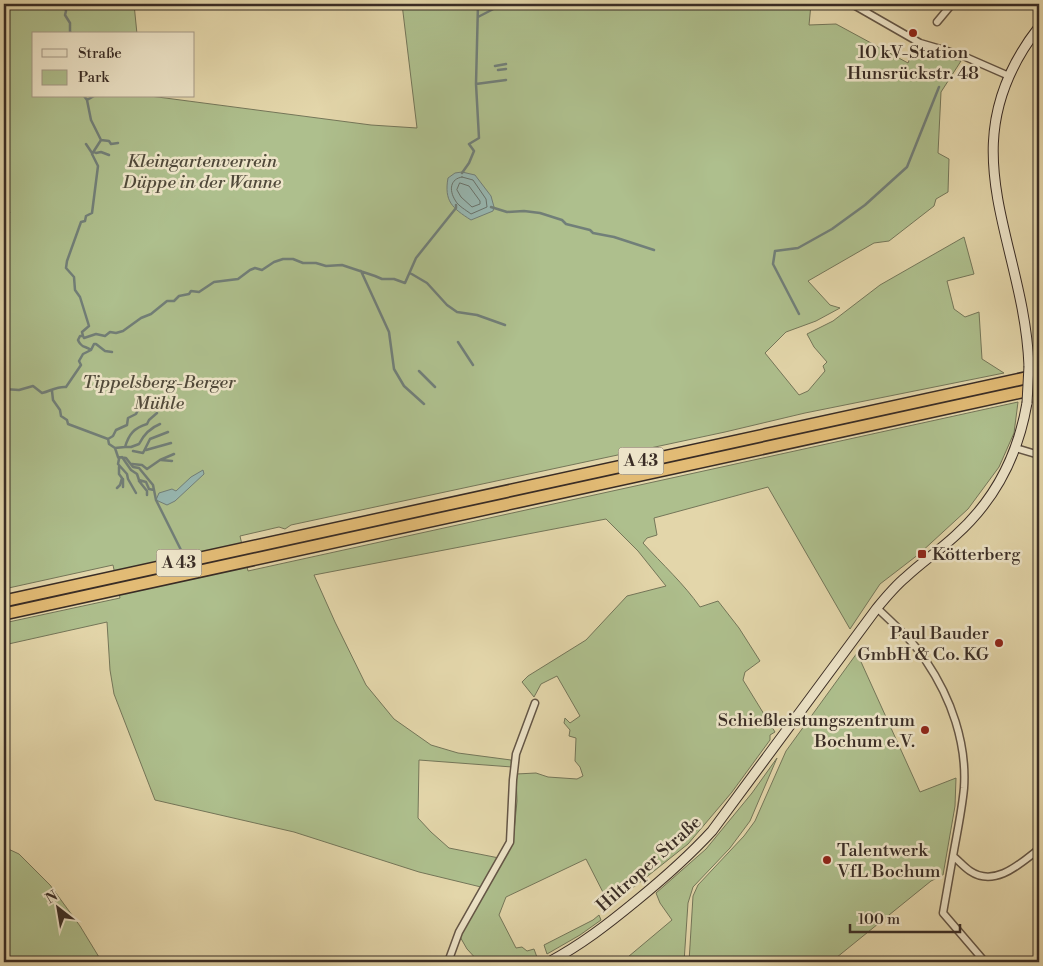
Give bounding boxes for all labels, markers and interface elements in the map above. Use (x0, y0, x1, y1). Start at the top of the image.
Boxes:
marker: 10 kV-Station Hunsrückstr. 48 (907, 27, 919, 39)
legend (32, 32, 195, 98)
place label: 10 kV-Station Hunsrückstr. 48 (847, 41, 979, 85)
text: Straße (78, 44, 122, 63)
text: Park (78, 68, 110, 87)
park label: Kleingartenverrein Düppe in der Wanne (122, 150, 282, 194)
park label: Tippelsberg-Berger Mühle (82, 371, 236, 415)
road number: A 43 (618, 448, 664, 474)
place label: Kötterberg (932, 543, 1021, 566)
marker: Kötterberg (916, 548, 928, 560)
road number: A 43 (156, 550, 202, 576)
place label: Paul Bauder GmbH & Co. KG (857, 622, 990, 666)
marker: Paul Bauder GmbH & Co. KG (993, 637, 1005, 649)
place label: Schießleistungszentrum Bochum e.V. (718, 709, 915, 753)
marker: Schießleistungszentrum Bochum e.V. (919, 724, 931, 736)
street label: Hiltroper Straße (592, 811, 706, 917)
place label: Talentwerk VfL Bochum (836, 839, 941, 883)
marker: Talentwerk VfL Bochum (821, 854, 833, 866)
north arrow (32, 884, 82, 934)
text: N (42, 887, 61, 908)
scale bar (850, 901, 960, 933)
text: 100 m (858, 910, 900, 929)

